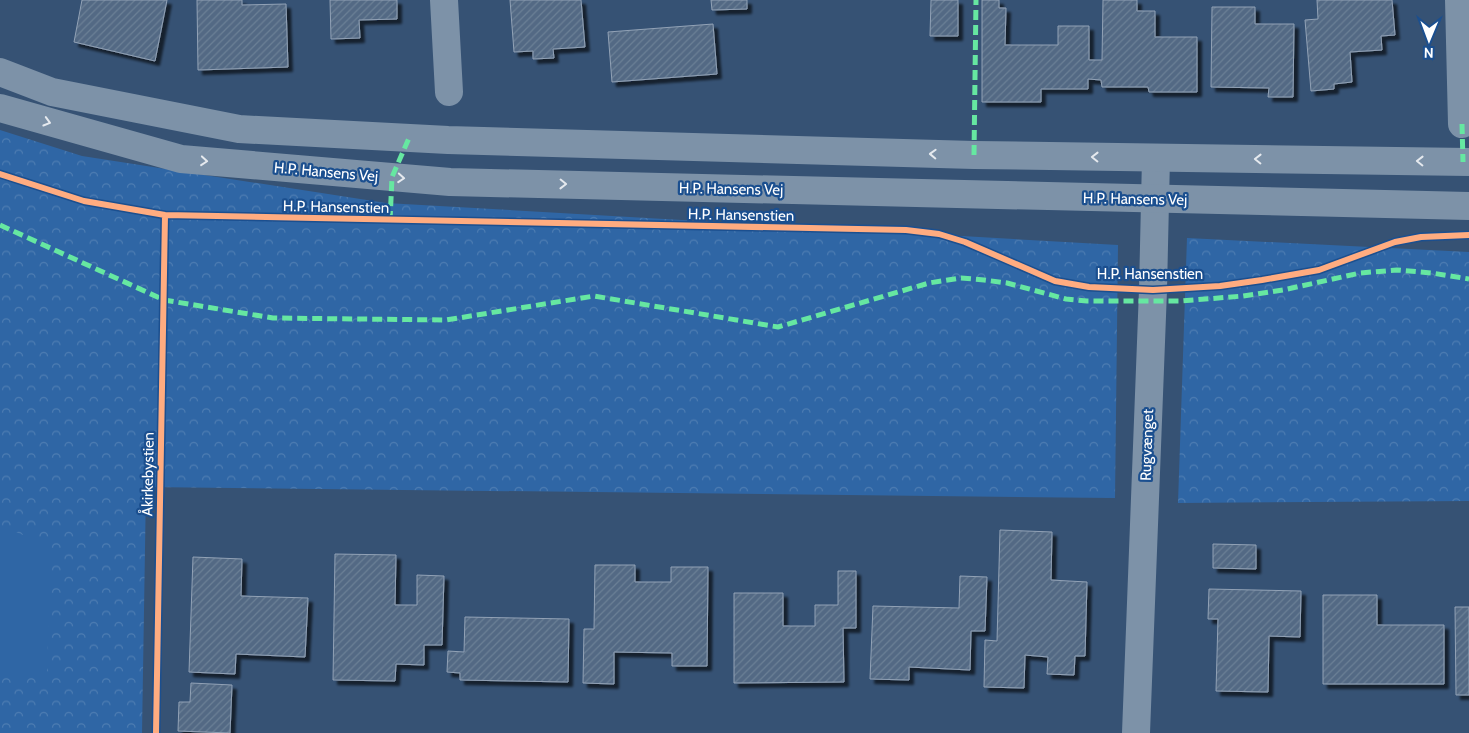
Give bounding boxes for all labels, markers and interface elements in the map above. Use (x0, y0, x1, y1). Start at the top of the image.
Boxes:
north arrow (1404, 15, 1454, 65)
text: N (1424, 44, 1434, 62)
one-way arrow (42, 116, 51, 126)
one-way arrow (929, 148, 937, 159)
one-way arrow (1091, 152, 1099, 162)
one-way arrow (1254, 154, 1262, 164)
one-way arrow (200, 155, 208, 166)
one-way arrow (1416, 156, 1424, 167)
street label: H.P. Hansens Vej (273, 158, 379, 186)
one-way arrow (397, 172, 405, 183)
one-way arrow (560, 179, 568, 190)
street label: H.P. Hansens Vej (679, 179, 783, 199)
street label: H.P. Hansens Vej (1083, 189, 1187, 209)
street label: H.P. Hansenstien (283, 197, 389, 217)
street label: H.P. Hansenstien (688, 205, 794, 225)
street label: H.P. Hansenstien (1097, 265, 1203, 283)
street label: Rugvænget (1137, 409, 1157, 481)
street label: Åkirkebystien (137, 432, 158, 516)

